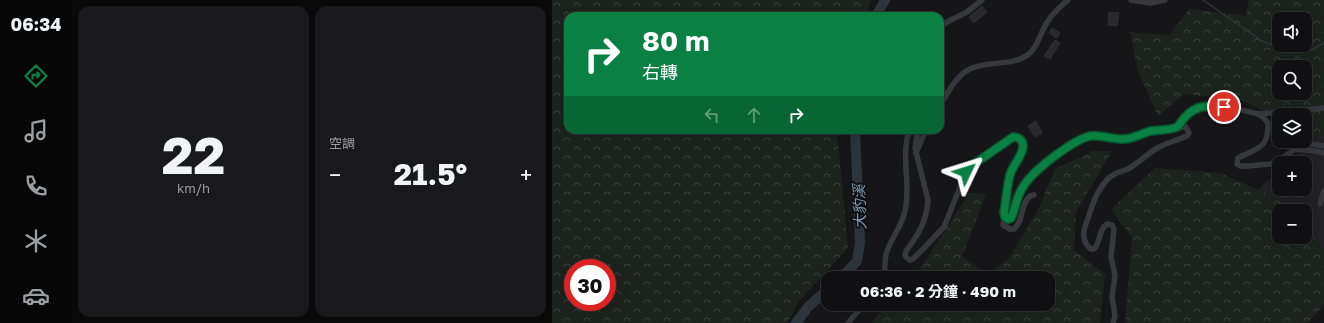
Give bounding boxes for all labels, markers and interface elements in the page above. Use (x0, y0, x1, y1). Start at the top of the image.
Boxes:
map controls (1272, 12, 1312, 244)
button: sound (1272, 12, 1312, 52)
text: 06:34 (10, 13, 62, 35)
text: 80 m (642, 24, 710, 57)
icon: right (576, 28, 628, 80)
button: search (1272, 60, 1312, 100)
text: 右轉 (642, 61, 678, 83)
icon: directions (22, 62, 50, 90)
pin (1207, 90, 1241, 124)
icon: arrive (1213, 96, 1235, 118)
icon: left (701, 104, 723, 126)
icon: ahead (743, 104, 765, 126)
icon: right (785, 104, 807, 126)
button: layers (1272, 108, 1312, 148)
icon: music (22, 117, 50, 145)
text: 22 (162, 123, 225, 185)
text: 空調 (329, 135, 355, 151)
position arrow (945, 151, 987, 193)
text: 21.5° (394, 156, 467, 192)
button: + (1272, 156, 1312, 196)
text: − (329, 161, 341, 188)
text: + (520, 161, 532, 188)
icon: phone (22, 172, 50, 200)
text: km/h (177, 180, 210, 196)
water label: 大豹溪 (849, 182, 869, 230)
button: − (1272, 204, 1312, 244)
icon: climate (22, 227, 50, 255)
speed limit sign: 30 (564, 259, 616, 311)
icon: car (22, 282, 50, 310)
text: 06:36 · 2 分鐘 · 490 m (860, 282, 1016, 300)

